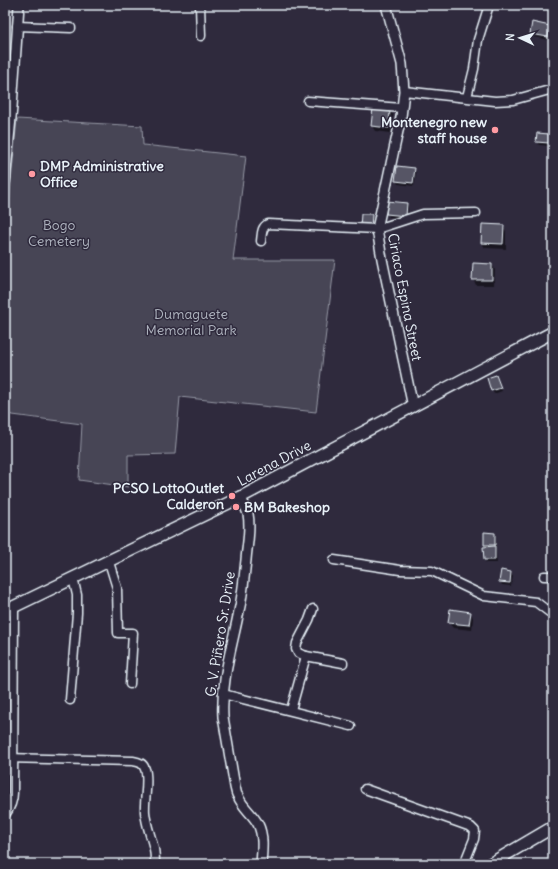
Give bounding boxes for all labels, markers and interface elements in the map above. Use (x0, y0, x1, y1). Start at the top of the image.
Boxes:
north arrow (500, 18, 540, 58)
text: N (503, 33, 517, 42)
place label: Montenegro new staff house (381, 113, 487, 147)
marker: Montenegro new staff house (490, 125, 500, 135)
place label: DMP Administrative Office (40, 157, 164, 191)
marker: DMP Administrative Office (27, 169, 37, 179)
park label: Bogo Cemetery (28, 216, 90, 250)
street label: Ciriaco Espina Street (384, 232, 426, 363)
park label: Dumaguete Memorial Park (145, 305, 237, 339)
street label: Larena Drive (234, 436, 314, 490)
place label: PCSO LottoOutlet Calderon (113, 479, 224, 513)
marker: PCSO LottoOutlet Calderon (227, 491, 237, 501)
place label: BM Bakeshop (244, 498, 330, 516)
marker: BM Bakeshop (231, 502, 241, 512)
street label: G. V. Piñero Sr. Drive (201, 570, 239, 698)

